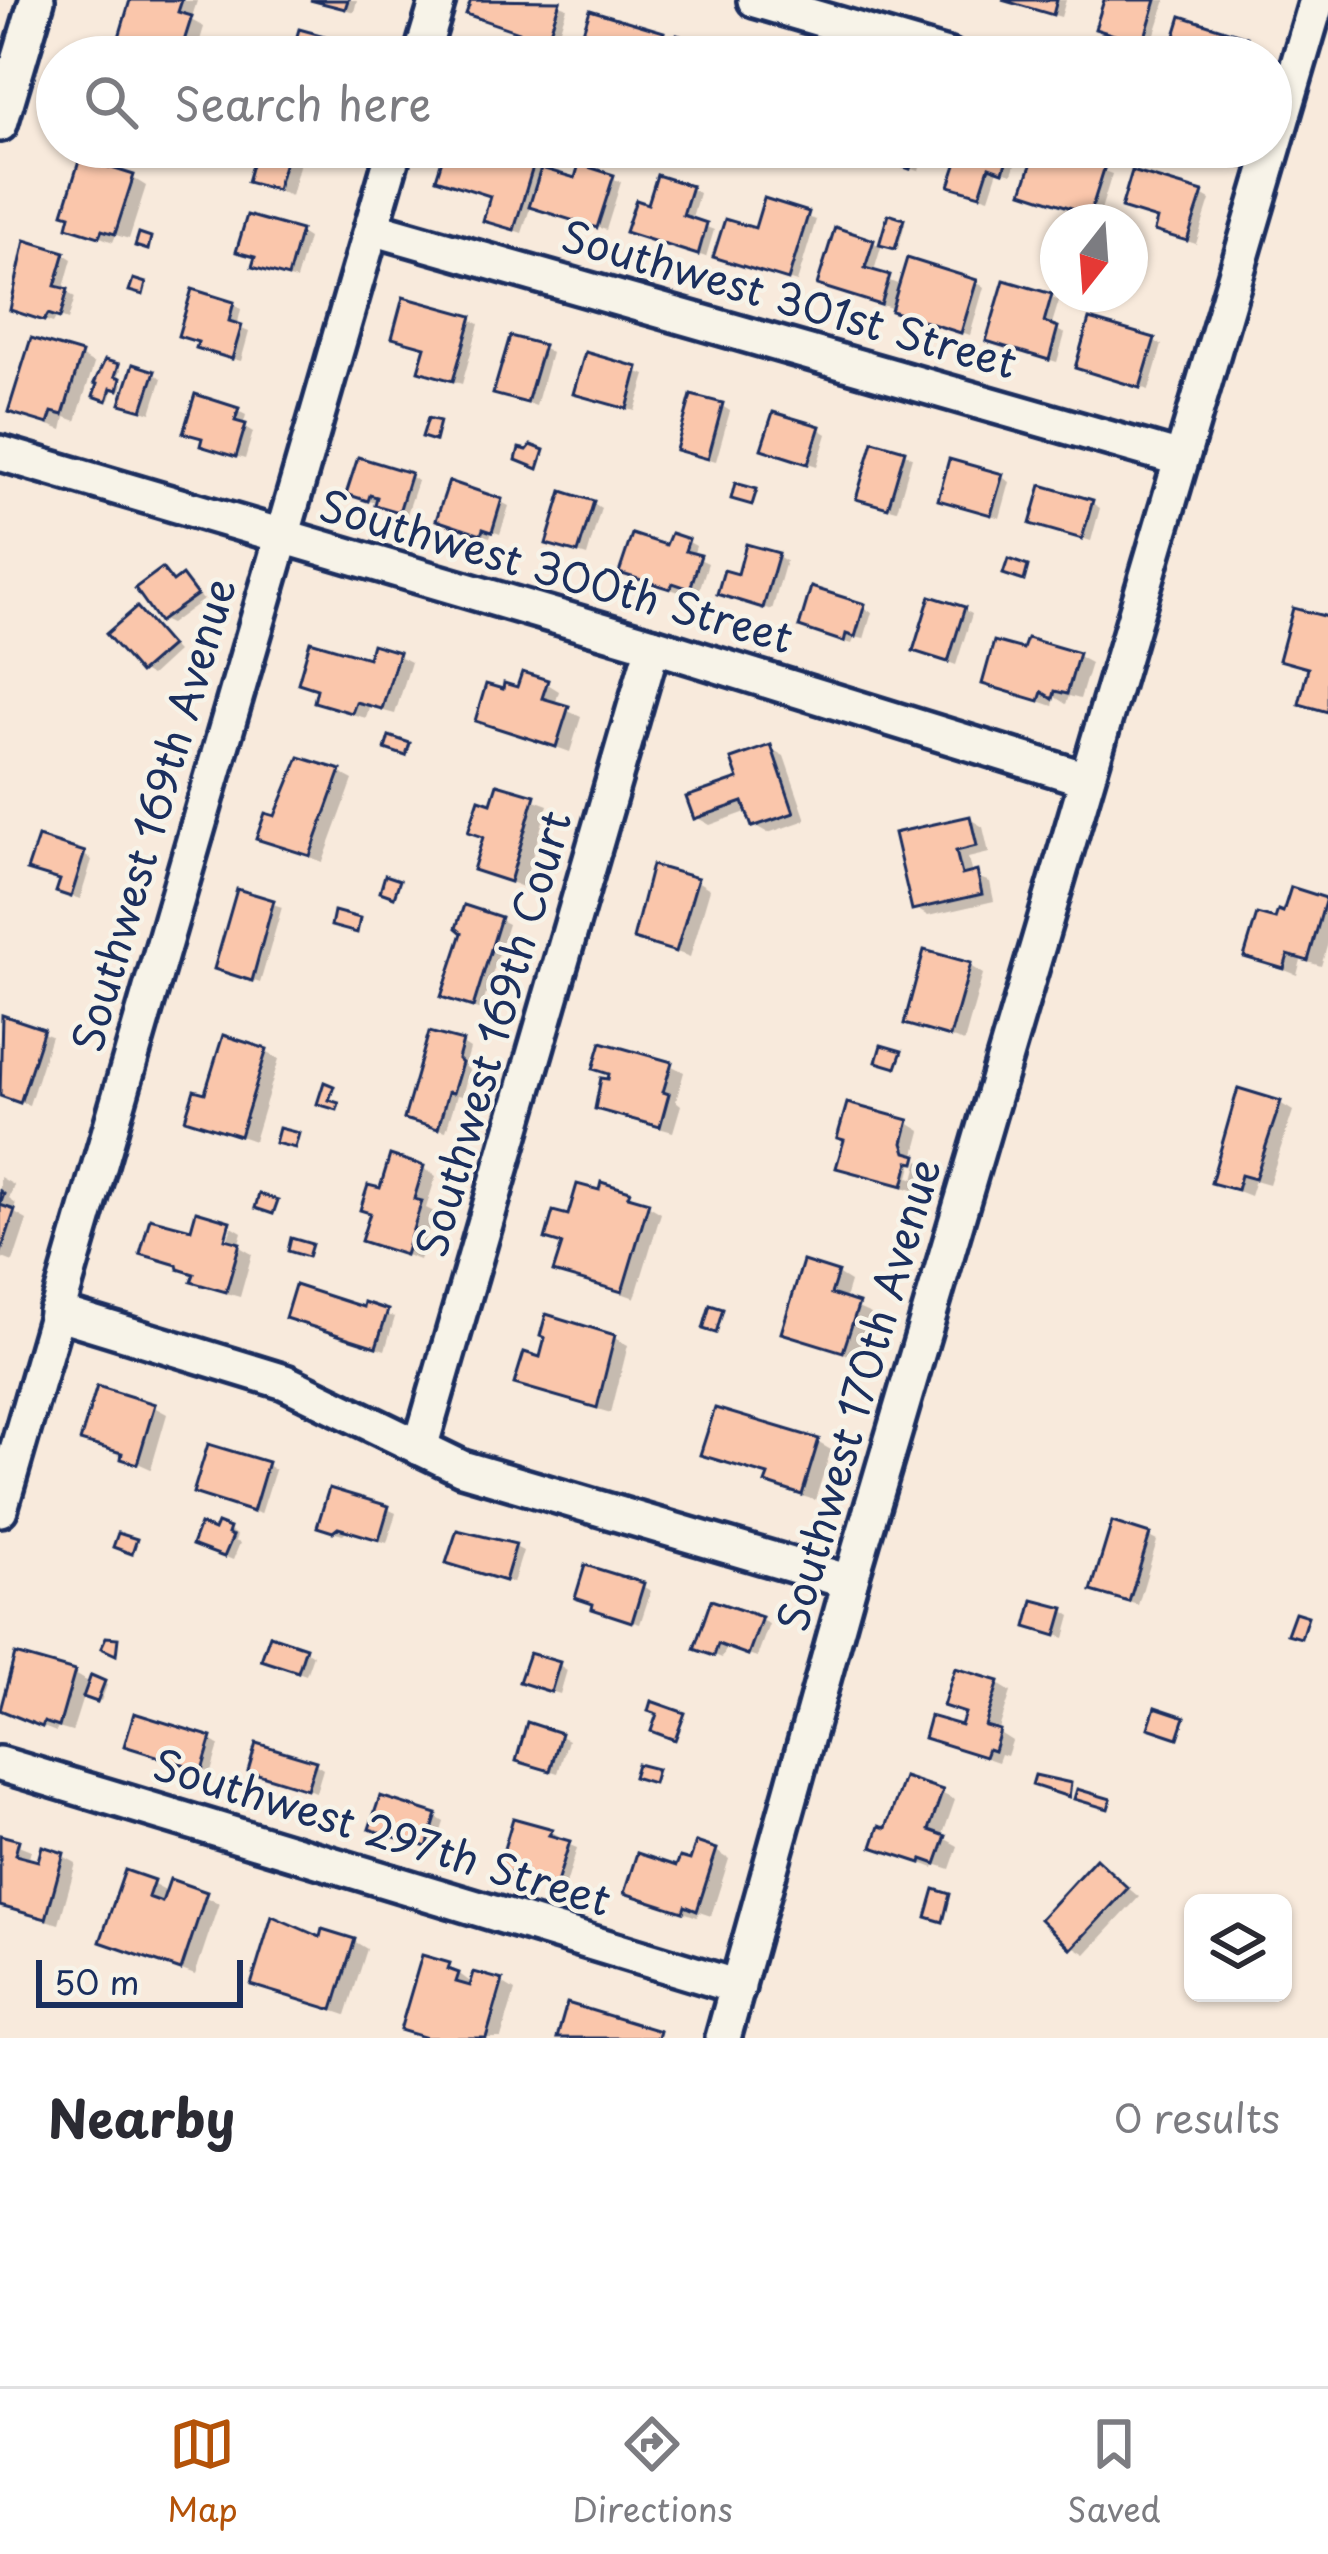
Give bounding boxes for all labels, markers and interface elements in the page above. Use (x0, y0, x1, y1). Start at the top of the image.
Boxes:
search box (36, 36, 1292, 168)
text: Search here (174, 68, 431, 136)
icon: search (78, 69, 144, 135)
street label: Southwest 301st Street (555, 202, 1025, 393)
north arrow (1040, 204, 1148, 312)
street label: Southwest 300th Street (313, 472, 801, 667)
street label: Southwest 169th Avenue (54, 570, 249, 1059)
street label: Southwest 169th Court (398, 803, 586, 1264)
street label: Southwest 170th Avenue (759, 1150, 954, 1638)
street label: Southwest 297th Street (146, 1731, 619, 1930)
map controls (1184, 1894, 1292, 2002)
button: layers (1184, 1894, 1292, 2002)
scale bar (36, 1954, 243, 2007)
text: 50 m (54, 1956, 140, 2006)
text: Nearby (48, 2078, 235, 2155)
text: 0 results (1114, 2087, 1280, 2146)
tab: Map (167, 2411, 238, 2533)
tab: Directions (572, 2411, 733, 2533)
tab: Saved (1067, 2411, 1161, 2533)

